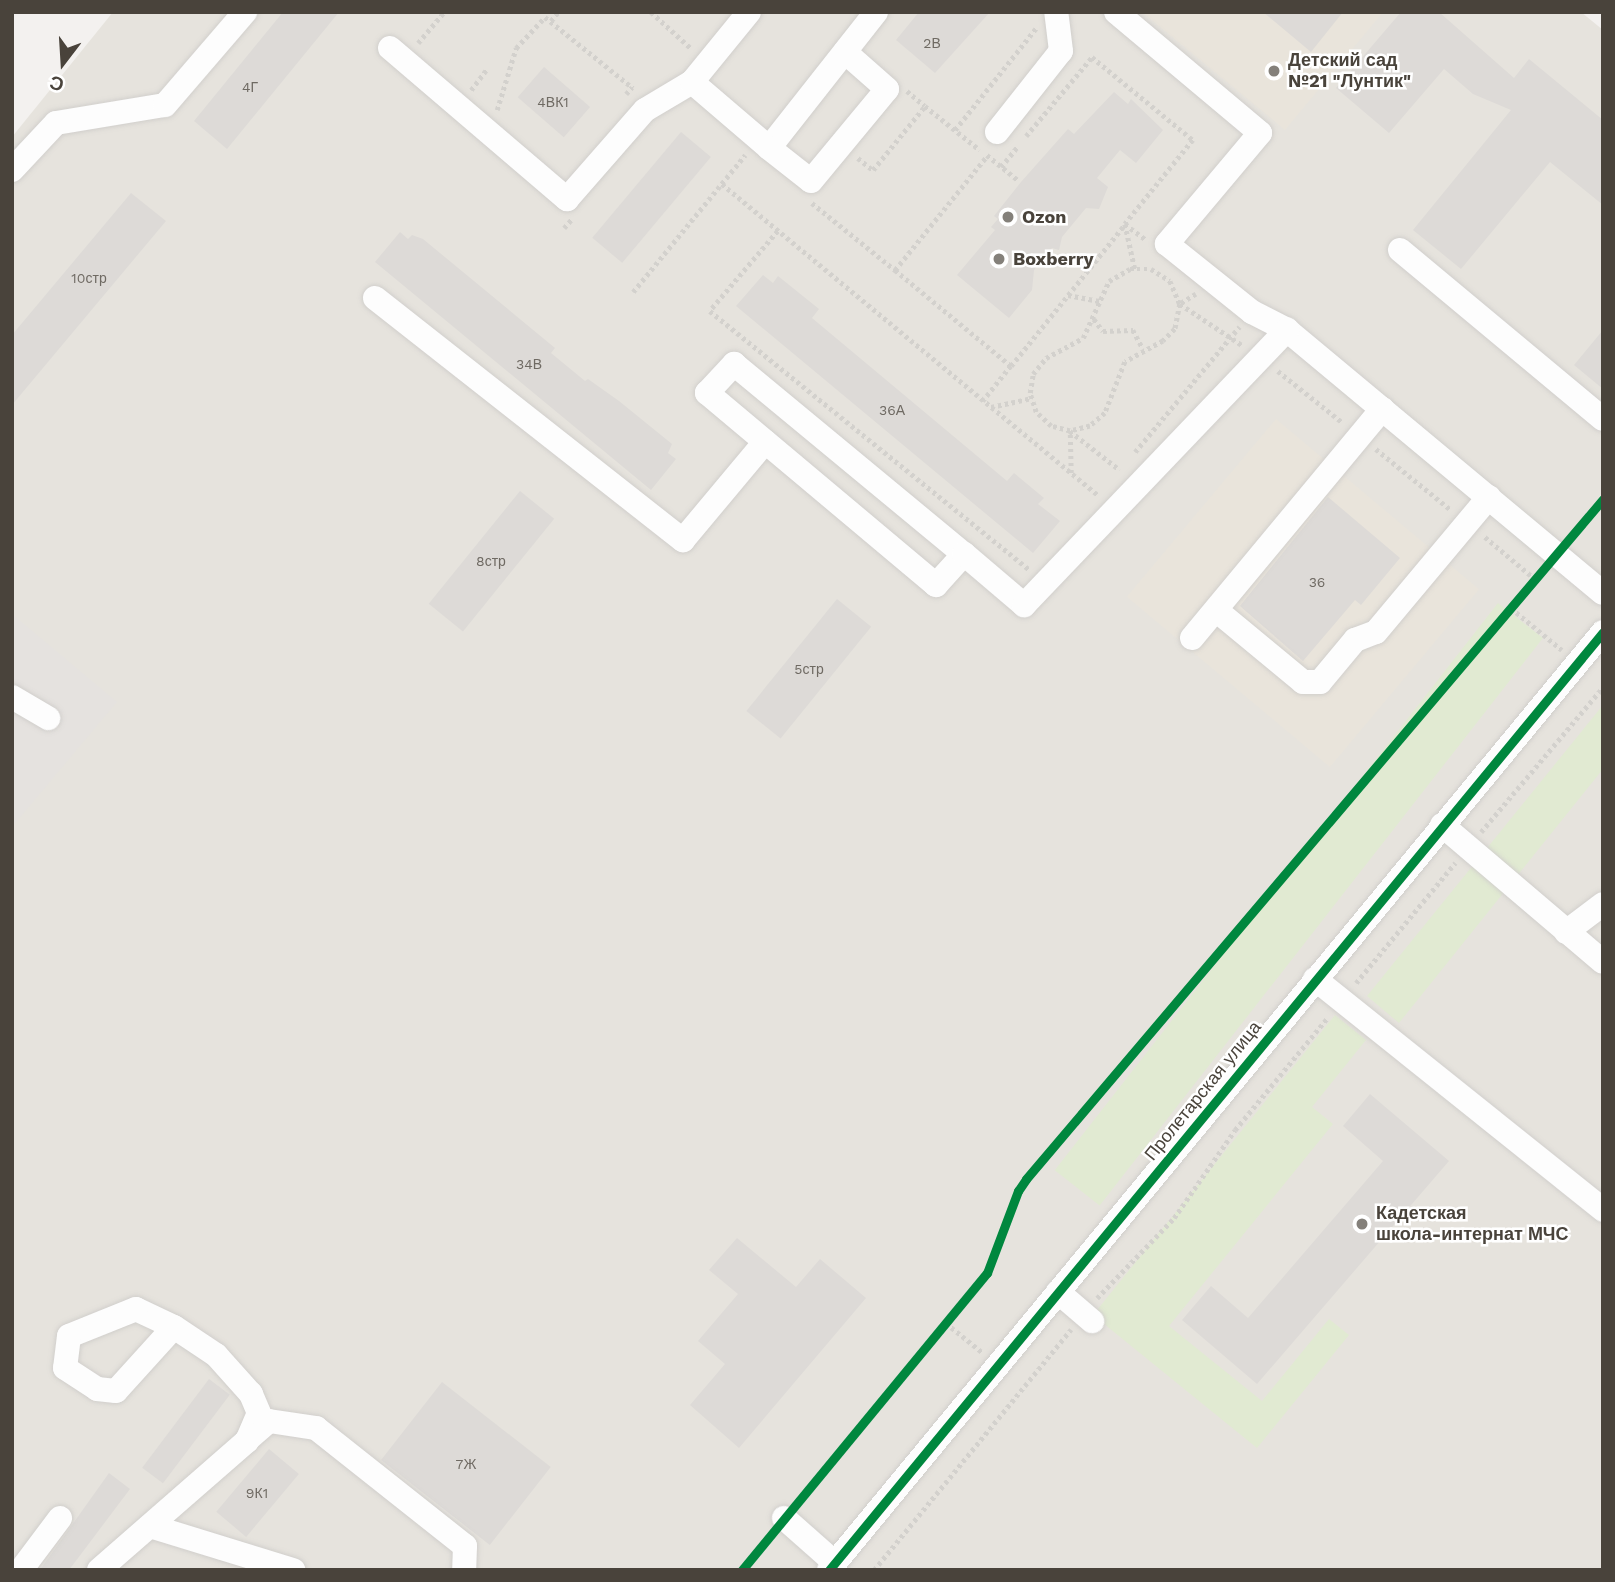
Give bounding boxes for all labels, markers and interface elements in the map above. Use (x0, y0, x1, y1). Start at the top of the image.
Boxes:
north arrow (28, 28, 98, 98)
house number: 2В (923, 35, 941, 51)
place label: Детский сад №21 "Лунтик" (1288, 50, 1411, 92)
marker: Детский сад №21 "Лунтик" (1266, 63, 1282, 79)
text: С (47, 71, 67, 97)
house number: 4Г (242, 79, 258, 95)
house number: 4ВК1 (537, 94, 569, 110)
place label: Ozon (1022, 206, 1066, 228)
marker: Ozon (1000, 209, 1016, 225)
place label: Boxberry (1013, 248, 1094, 270)
marker: Boxberry (991, 251, 1007, 267)
house number: 10стр (71, 270, 107, 286)
house number: 34В (516, 356, 542, 372)
house number: 36А (879, 402, 905, 418)
house number: 8стр (476, 553, 506, 569)
house number: 36 (1309, 574, 1325, 590)
house number: 5стр (794, 661, 824, 677)
street label: Пролетарская улица (1140, 1017, 1266, 1165)
place label: Кадетская школа-интернат МЧС (1376, 1203, 1569, 1246)
marker: Кадетская школа-интернат МЧС (1354, 1216, 1370, 1232)
house number: 7Ж (456, 1456, 476, 1472)
house number: 9К1 (246, 1485, 268, 1501)

